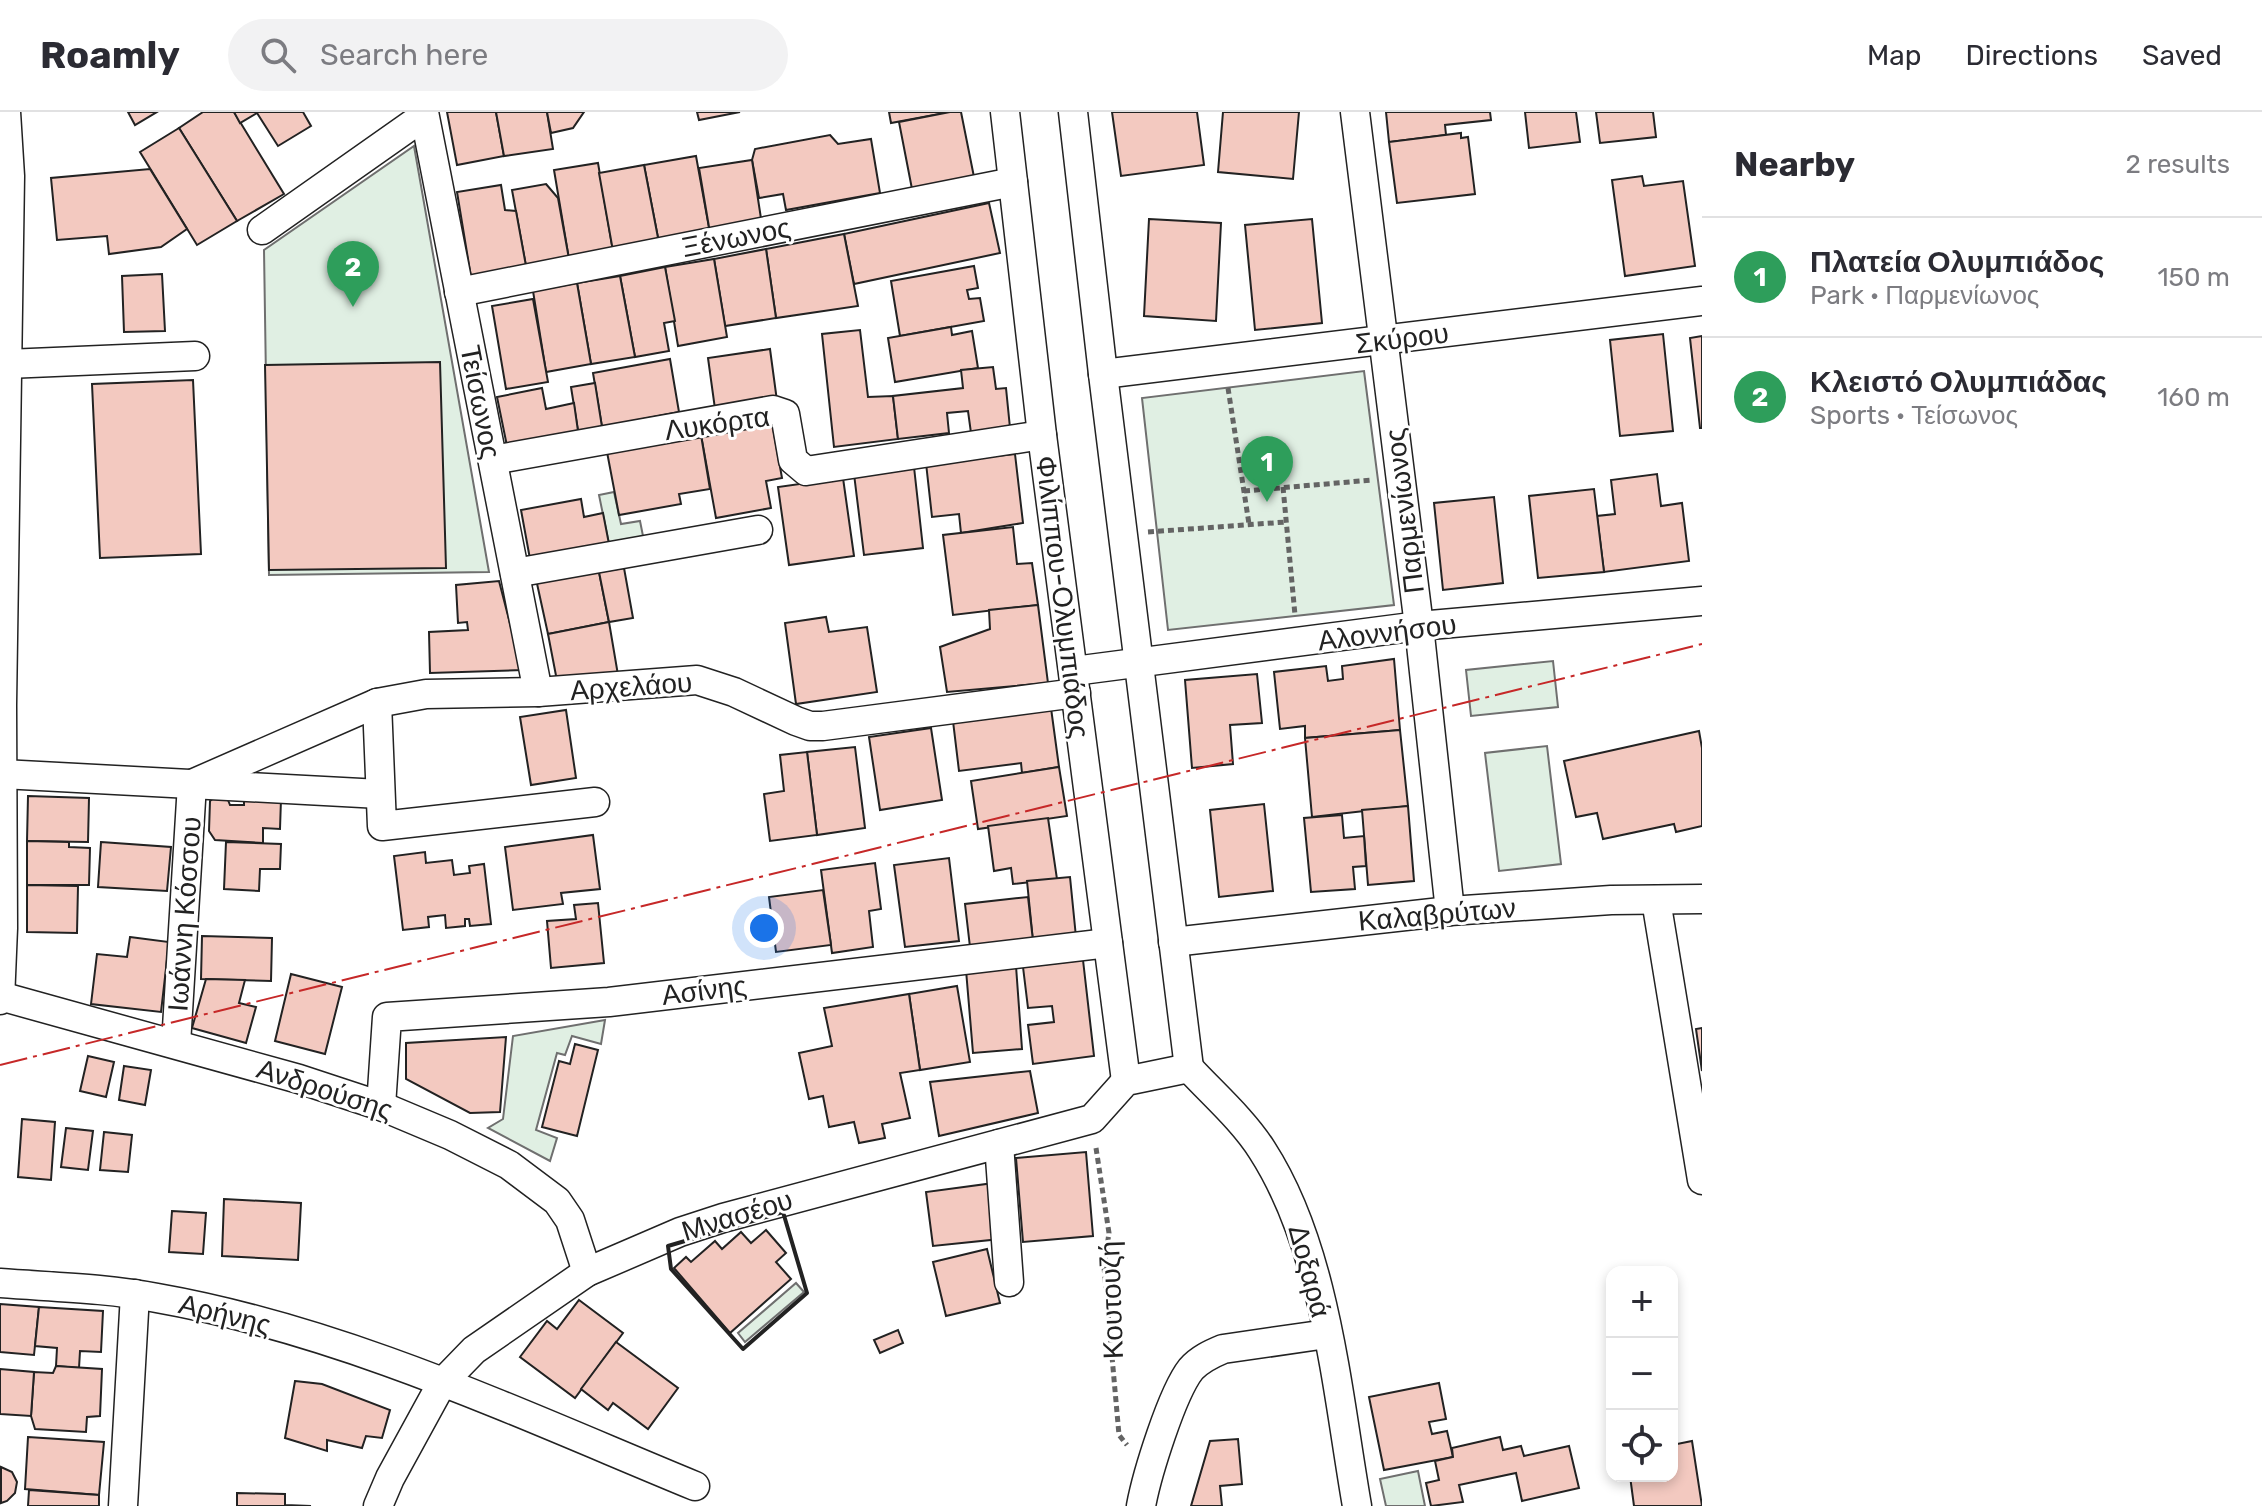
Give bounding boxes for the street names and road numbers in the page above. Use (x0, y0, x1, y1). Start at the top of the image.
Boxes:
street label: Ξένωνος (679, 211, 793, 264)
street label: Σκύρου (1354, 316, 1450, 361)
street label: Τείσωνος (453, 343, 508, 462)
street label: Λυκόρτα (662, 400, 772, 447)
street label: Παρμενίωνος (1378, 426, 1431, 595)
street label: Φιλίππου-Ολυμπιάδος (1029, 454, 1096, 740)
street label: Αλοννήσου (1316, 608, 1458, 657)
street label: Αρχελάου (569, 666, 693, 707)
street label: Ιωάννη Κόσσου (161, 815, 208, 1013)
street label: Καλαβρύτων (1357, 891, 1517, 938)
street label: Ασίνης (660, 969, 748, 1012)
street label: Ανδρούσης (253, 1052, 397, 1127)
street label: Μνασέου (678, 1183, 797, 1248)
street label: Δοξαρά (1281, 1221, 1338, 1321)
street label: Κουτουζή (1093, 1240, 1130, 1360)
street label: Αρήνης (176, 1287, 274, 1342)

